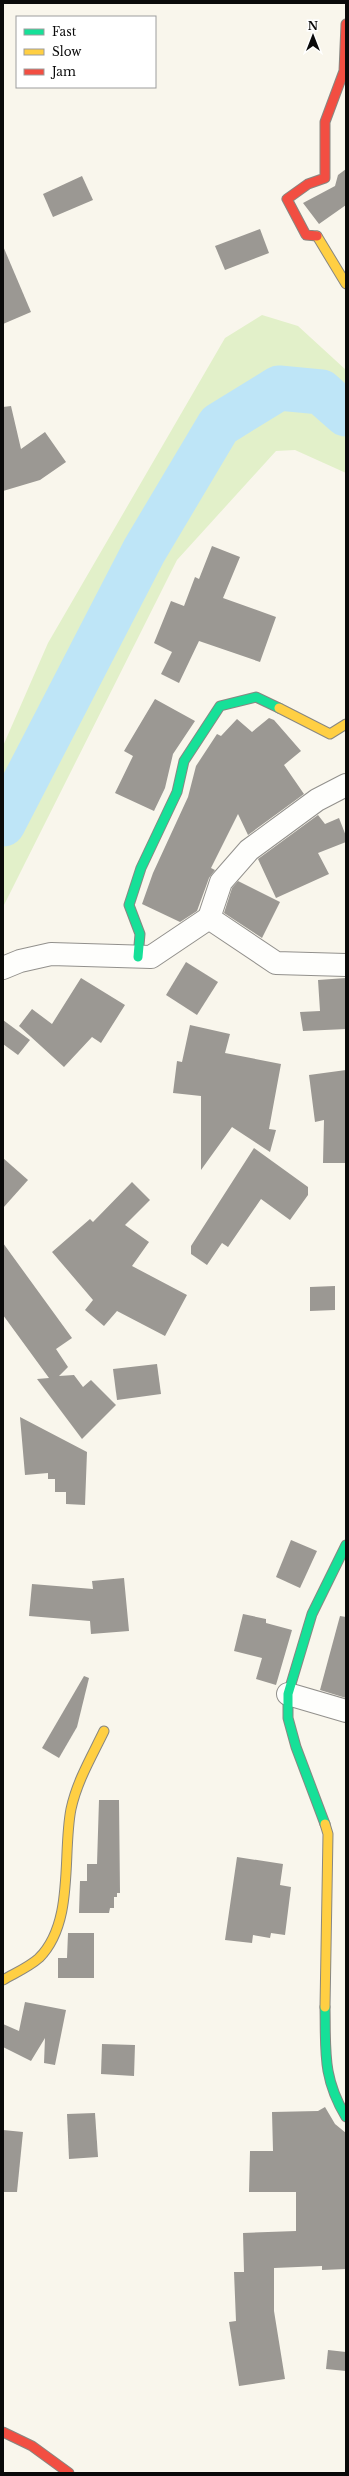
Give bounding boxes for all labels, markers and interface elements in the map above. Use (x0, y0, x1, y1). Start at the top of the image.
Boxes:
legend (16, 16, 156, 88)
north arrow (293, 16, 333, 56)
text: N (308, 19, 319, 33)
text: Fast (52, 24, 77, 39)
text: Slow (52, 44, 82, 59)
text: Jam (50, 64, 76, 79)

